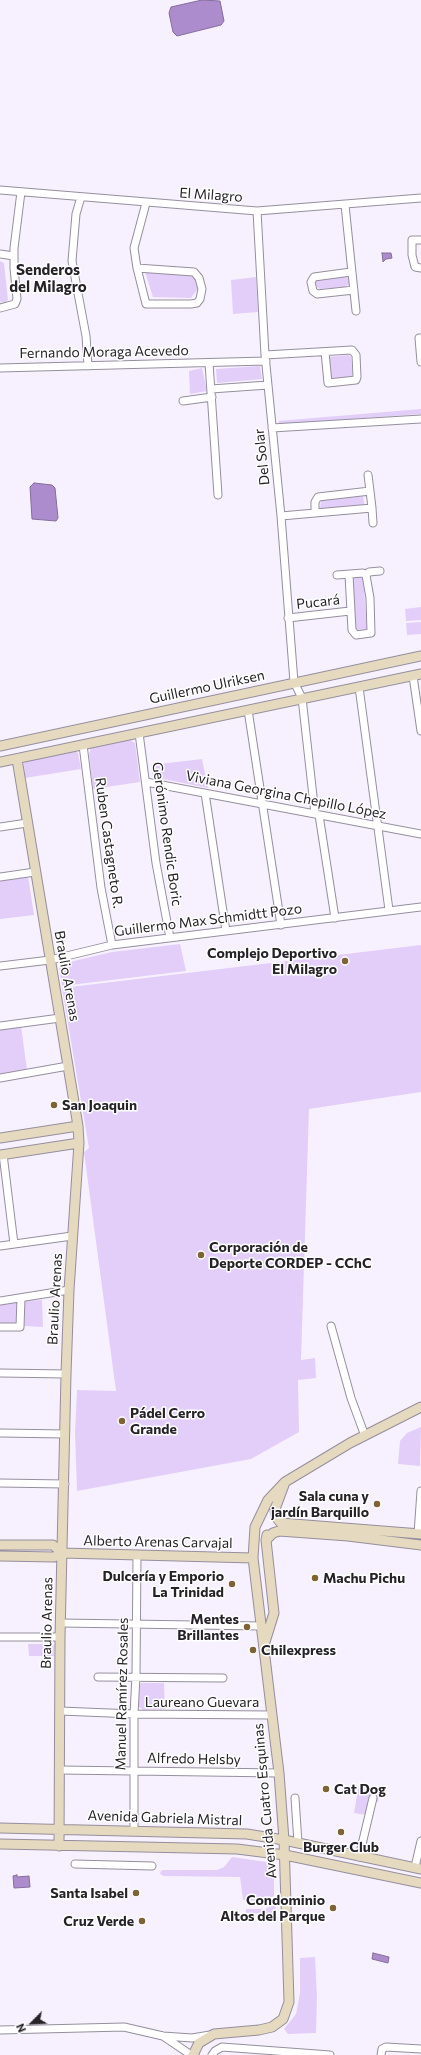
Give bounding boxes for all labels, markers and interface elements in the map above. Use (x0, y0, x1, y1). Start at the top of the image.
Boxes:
street label: El Milagro (179, 184, 243, 206)
district label: Senderos del Milagro (9, 261, 87, 296)
street label: Fernando Moraga Acevedo (19, 342, 189, 362)
street label: Del Solar (251, 428, 273, 486)
street label: Pucará (295, 591, 341, 613)
street label: Guillermo Ulriksen (148, 667, 266, 707)
street label: Gerónimo Rendic Boric (149, 761, 185, 907)
street label: Viviana Georgina Chepillo López (184, 767, 388, 823)
street label: Ruben Castagneto R. (91, 776, 127, 910)
street label: Guillermo Max Schmidtt Pozo (113, 900, 303, 940)
street label: Braulio Arenas (51, 929, 83, 1023)
place label: Complejo Deportivo El Milagro (207, 945, 337, 978)
marker: Complejo Deportivo El Milagro (340, 956, 350, 966)
place label: San Joaquin (62, 1097, 137, 1113)
marker: San Joaquin (49, 1100, 59, 1110)
place label: Corporación de Deporte CORDEP - CChC (209, 1239, 371, 1272)
marker: Corporación de Deporte CORDEP - CChC (196, 1250, 206, 1260)
street label: Braulio Arenas (44, 1253, 66, 1345)
place label: Pádel Cerro Grande (130, 1405, 205, 1438)
marker: Pádel Cerro Grande (117, 1416, 127, 1426)
place label: Sala cuna y jardín Barquillo (271, 1488, 369, 1520)
marker: Sala cuna y jardín Barquillo (372, 1499, 382, 1509)
street label: Alberto Arenas Carvajal (83, 1532, 233, 1552)
place label: Dulcería y Emporio La Trinidad (102, 1568, 224, 1600)
place label: Machu Pichu (323, 1570, 405, 1586)
marker: Machu Pichu (310, 1573, 320, 1583)
street label: Braulio Arenas (38, 1577, 56, 1669)
marker: Dulcería y Emporio La Trinidad (227, 1579, 237, 1589)
place label: Mentes Brillantes (177, 1611, 239, 1644)
street label: Manuel Ramírez Rosales (112, 1617, 132, 1771)
marker: Mentes Brillantes (242, 1622, 252, 1632)
place label: Chilexpress (261, 1642, 336, 1658)
marker: Chilexpress (248, 1645, 258, 1655)
street label: Laureano Guevara (145, 1694, 259, 1710)
street label: Avenida Cuatro Esquinas (250, 1723, 280, 1879)
street label: Alfredo Helsby (147, 1750, 241, 1768)
place label: Cat Dog (334, 1781, 386, 1797)
marker: Cat Dog (321, 1784, 331, 1794)
street label: Avenida Gabriela Mistral (87, 1807, 243, 1829)
marker: Burger Club (336, 1827, 346, 1837)
place label: Burger Club (303, 1839, 379, 1855)
place label: Santa Isabel (50, 1885, 128, 1901)
marker: Santa Isabel (131, 1888, 141, 1898)
place label: Condominio Altos del Parque (220, 1892, 325, 1924)
marker: Condominio Altos del Parque (328, 1903, 338, 1913)
place label: Cruz Verde (63, 1913, 134, 1929)
marker: Cruz Verde (137, 1916, 147, 1926)
north arrow (12, 2003, 52, 2043)
text: N (13, 2022, 28, 2035)

